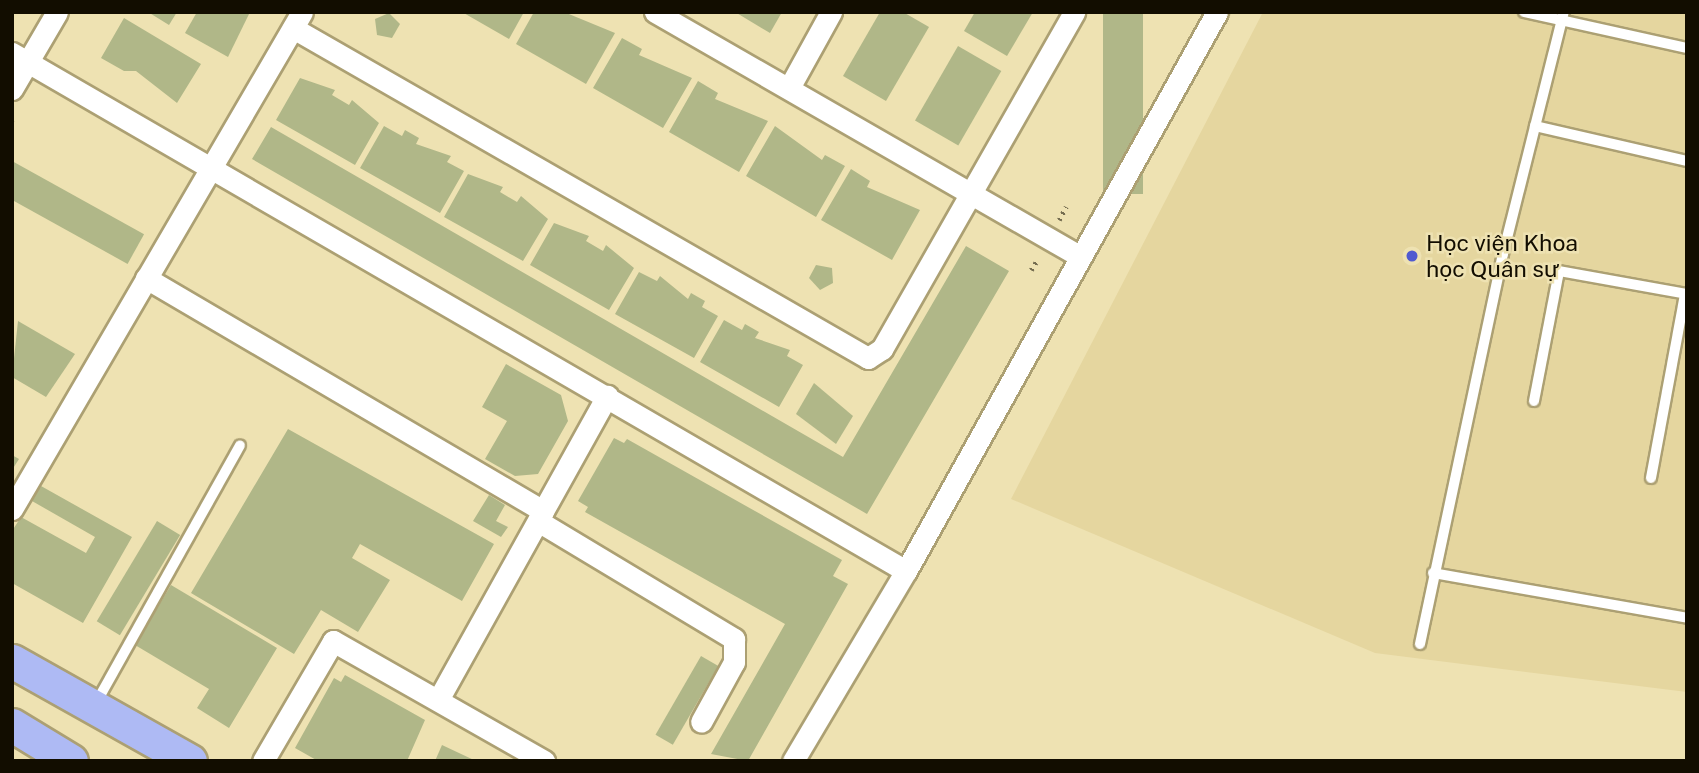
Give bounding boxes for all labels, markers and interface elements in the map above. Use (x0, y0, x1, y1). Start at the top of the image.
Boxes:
place label: Học viện Khoa học Quân sự (1426, 229, 1578, 283)
marker: Học viện Khoa học Quân sự (1404, 248, 1420, 264)

